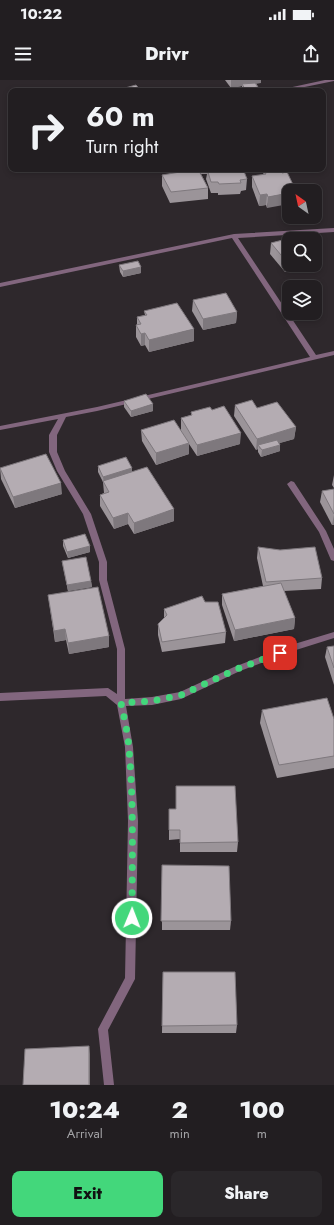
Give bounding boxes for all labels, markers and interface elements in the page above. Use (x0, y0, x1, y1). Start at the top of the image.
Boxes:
text: 10:22 (20, 3, 62, 25)
text: Drivr (145, 41, 189, 67)
icon: menu (12, 43, 34, 65)
icon: share (300, 43, 322, 65)
text: 60 m (86, 96, 155, 137)
icon: right (20, 104, 72, 156)
text: Turn right (86, 134, 158, 160)
north arrow (282, 184, 322, 224)
map controls (282, 184, 322, 320)
button: search (282, 232, 322, 272)
button: layers (282, 280, 322, 320)
pin (263, 636, 297, 670)
icon: arrive (269, 642, 291, 664)
position arrow (111, 897, 153, 939)
text: 10:24 (49, 1092, 120, 1127)
text: 2 (172, 1092, 188, 1127)
text: 100 (239, 1092, 285, 1127)
text: Arrival (67, 1124, 103, 1143)
text: min (170, 1124, 190, 1143)
text: m (257, 1124, 267, 1143)
button: Exit (12, 1171, 163, 1217)
button: Share (171, 1171, 322, 1217)

